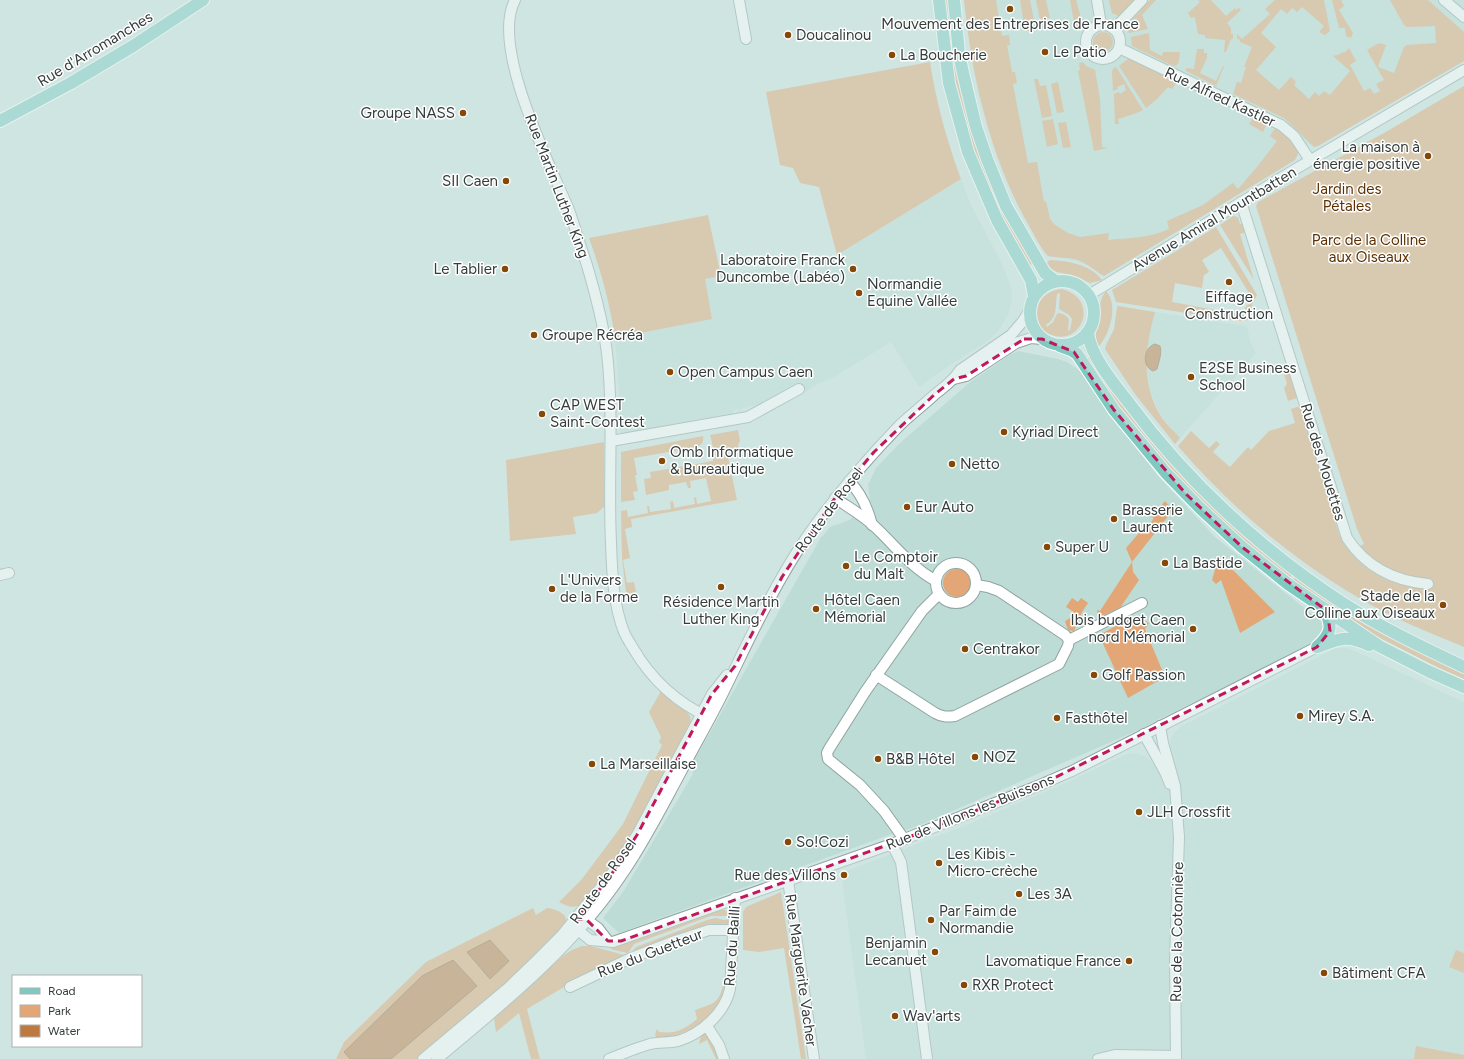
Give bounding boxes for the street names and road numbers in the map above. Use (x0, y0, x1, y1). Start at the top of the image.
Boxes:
street label: Rue d'Arromanches (34, 8, 156, 90)
street label: Rue Alfred Kastler (1162, 63, 1278, 131)
street label: Rue Martin Luther King (521, 111, 593, 261)
street label: Avenue Amiral Mountbatten (1129, 163, 1299, 275)
street label: Rue des Mouettes (1297, 401, 1349, 523)
street label: Route de Rosel (791, 464, 867, 556)
street label: Rue de Villons les Buissons (883, 770, 1057, 854)
street label: Route de Rosel (566, 835, 640, 927)
street label: Rue de la Cotonnière (1167, 862, 1187, 1002)
street label: Rue Marguerite Vacher (781, 893, 821, 1047)
street label: Rue du Bailli (720, 905, 744, 987)
street label: Rue du Guetteur (595, 925, 705, 981)

